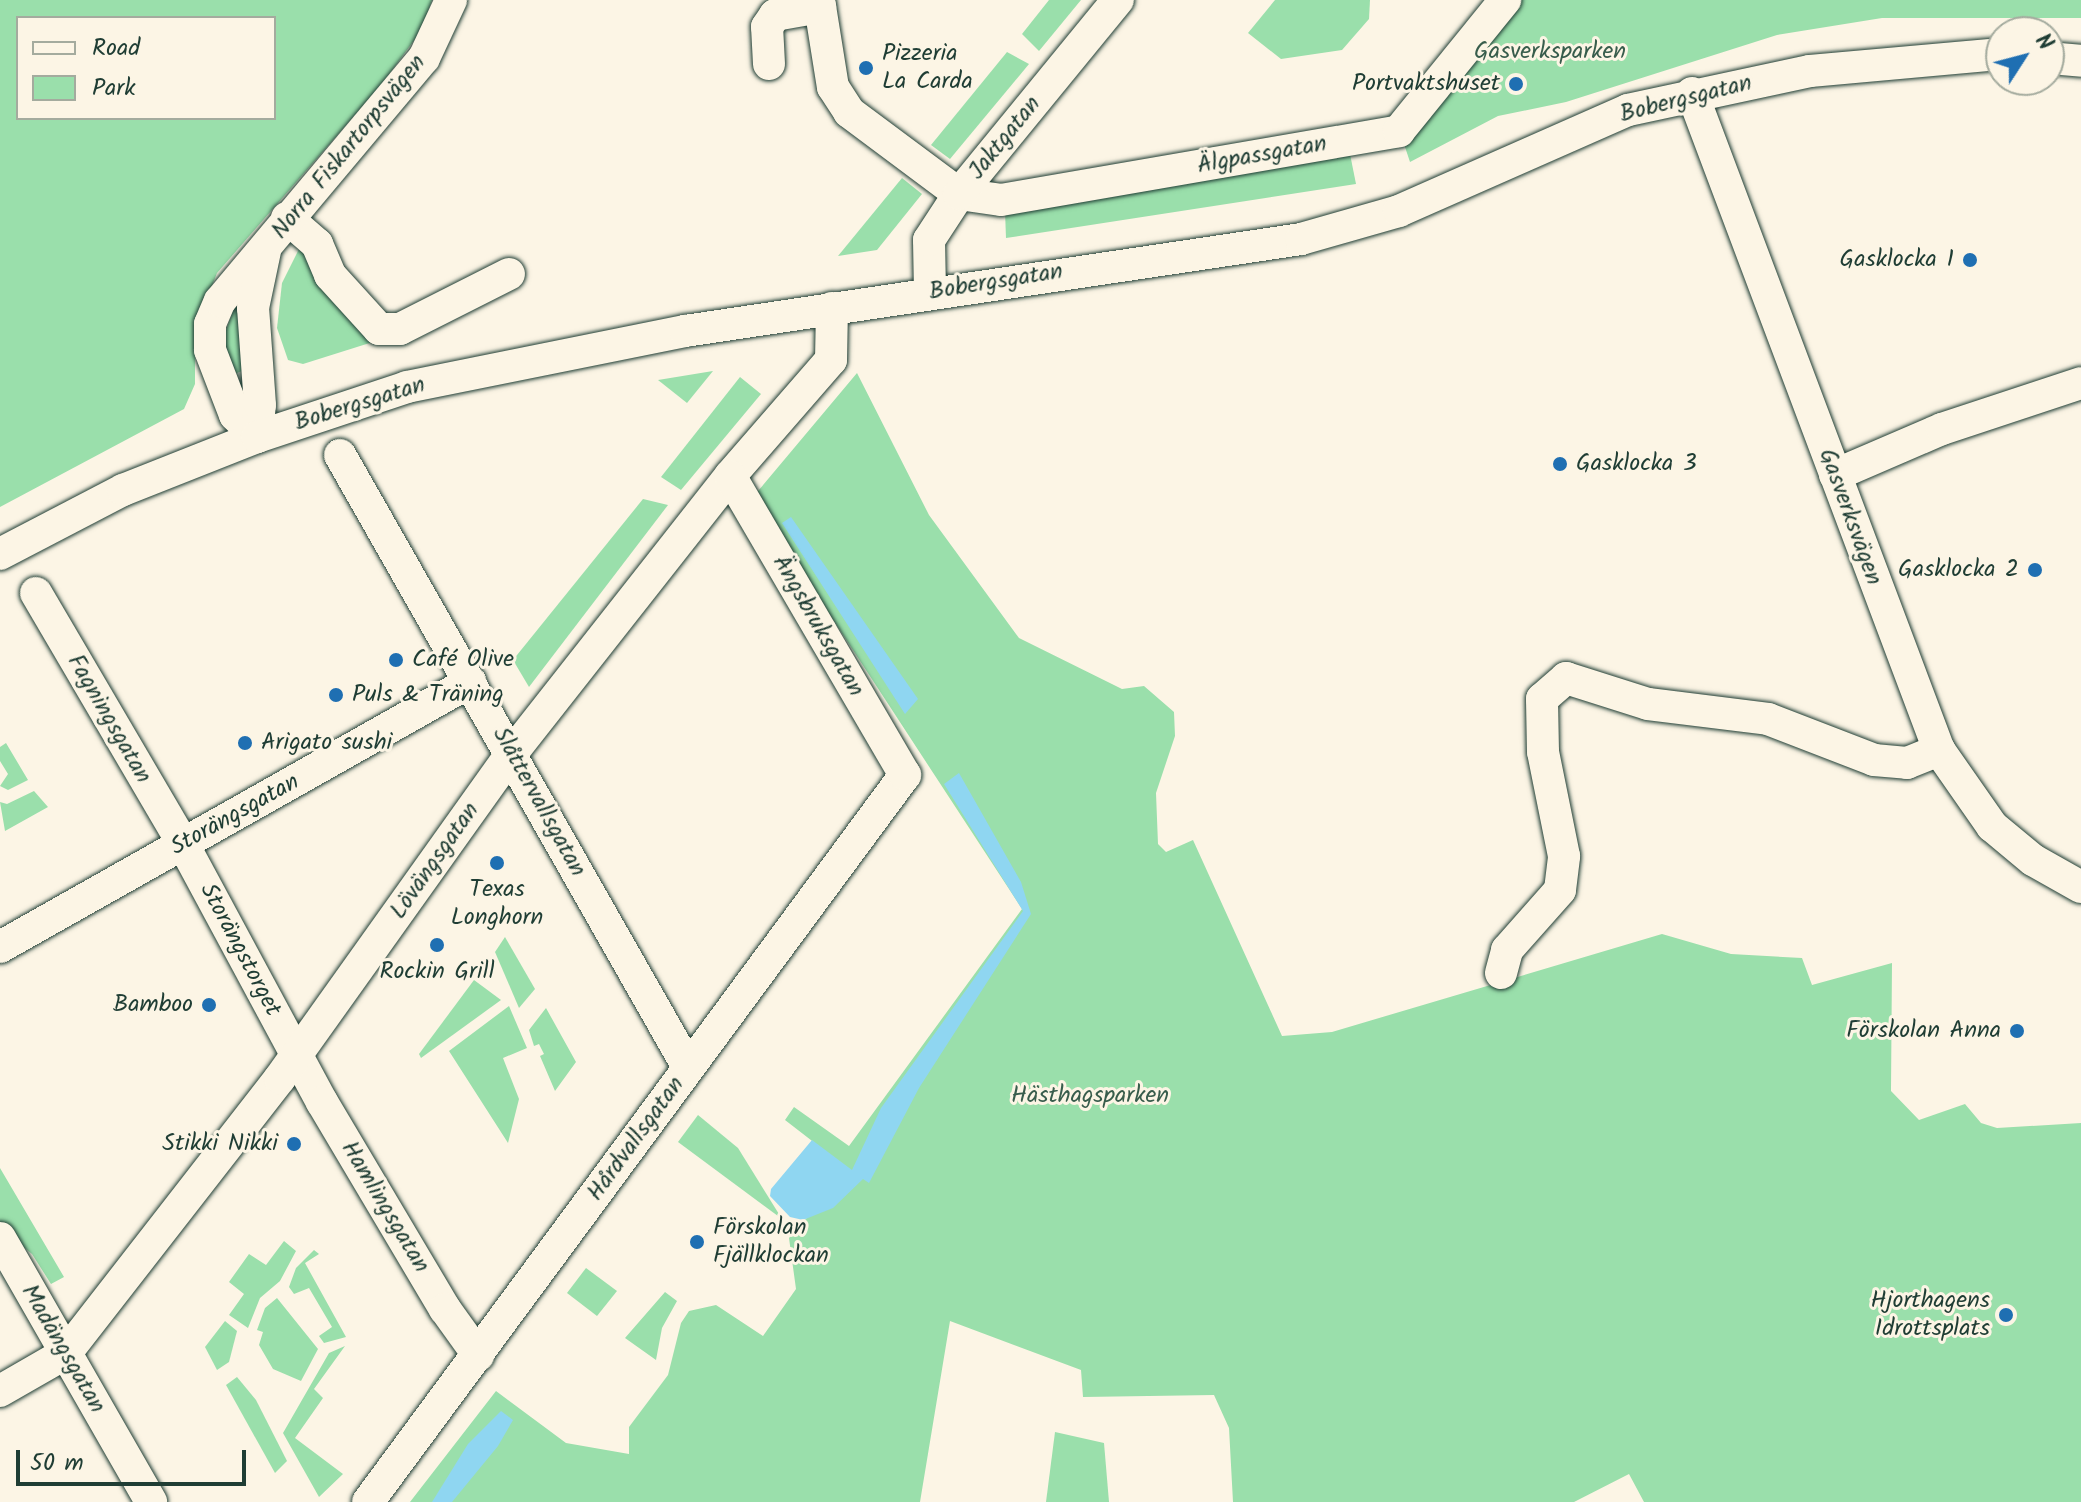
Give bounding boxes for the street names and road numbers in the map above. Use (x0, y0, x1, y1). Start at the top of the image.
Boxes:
street label: Norra Fiskartorpsvägen (266, 49, 432, 245)
street label: Bobergsgatan (1617, 69, 1755, 129)
street label: Jaktgatan (963, 90, 1047, 186)
street label: Älgpassgatan (1195, 129, 1329, 181)
street label: Bobergsgatan (927, 257, 1065, 307)
street label: Bobergsgatan (291, 370, 429, 438)
street label: Gasverksvägen (1812, 445, 1888, 589)
street label: Ängsbruksgatan (766, 550, 870, 702)
street label: Fagningsgatan (60, 649, 158, 789)
street label: Slåttervallsgatan (486, 722, 592, 882)
street label: Storängsgatan (166, 768, 304, 862)
street label: Lövängsgatan (384, 797, 486, 925)
street label: Storängstorget (193, 879, 287, 1021)
street label: Hårdvallsgatan (581, 1071, 691, 1207)
street label: Hamlingsgatan (334, 1136, 436, 1278)
street label: Madängsgatan (15, 1279, 111, 1419)

